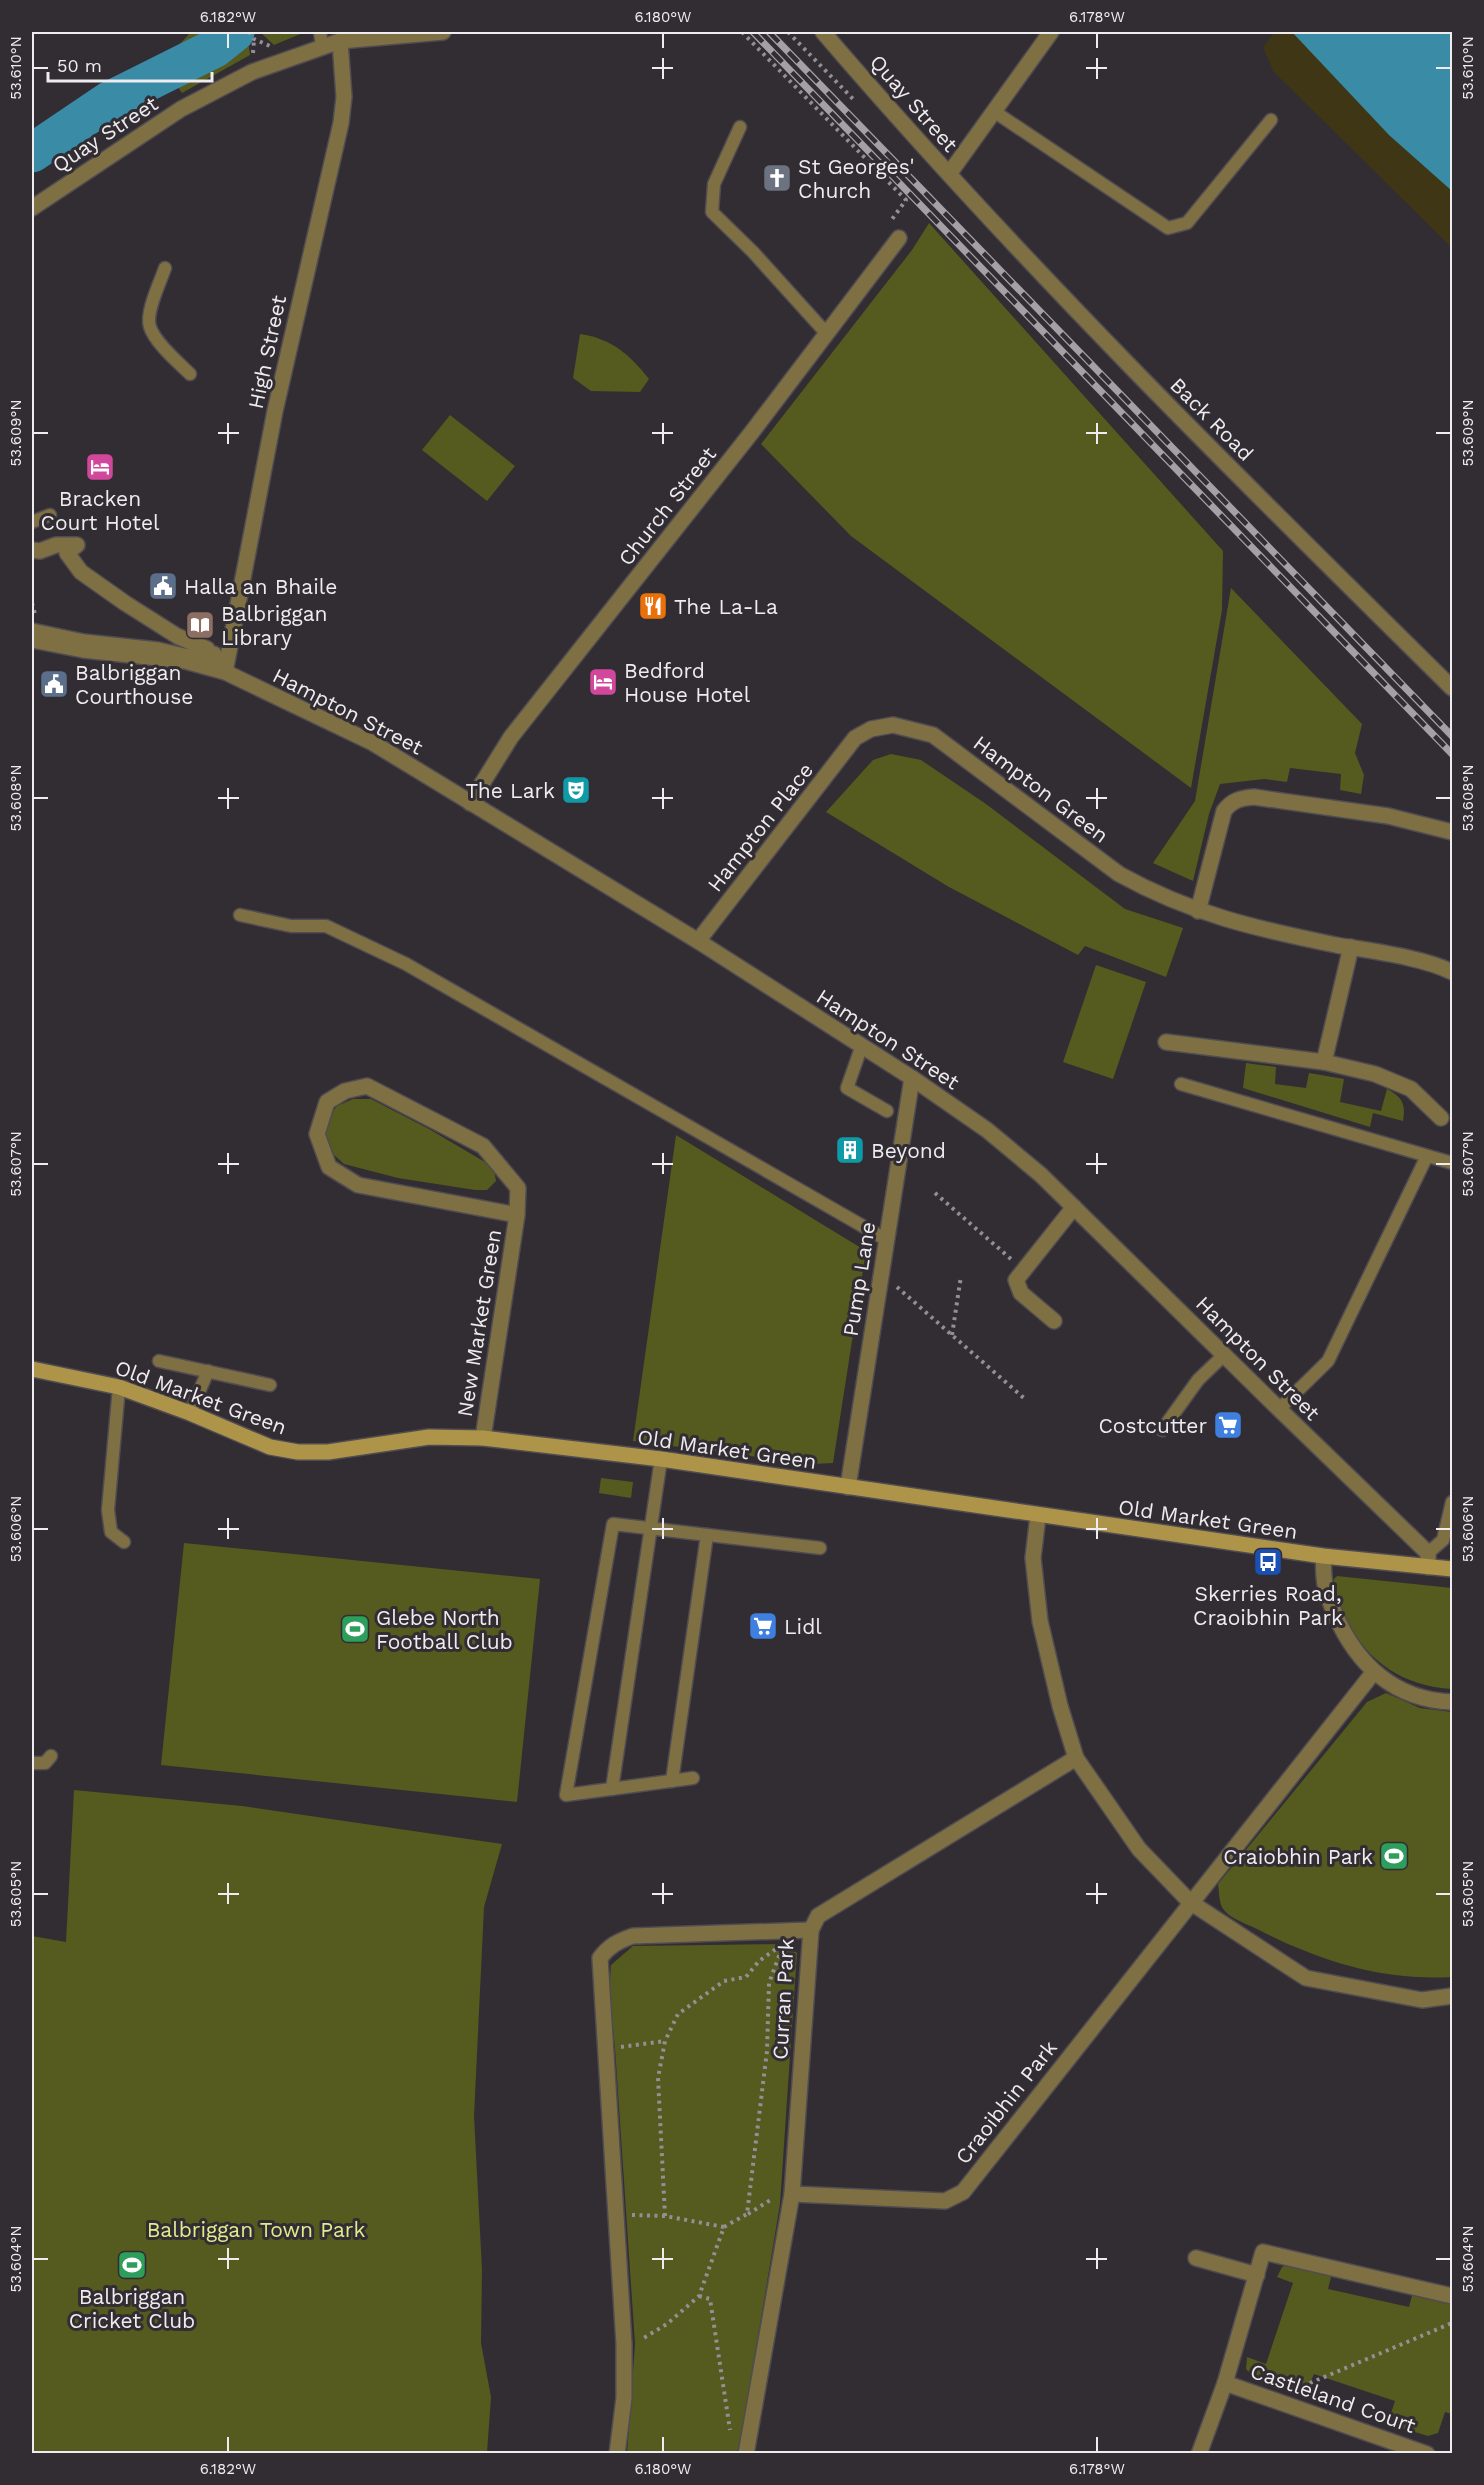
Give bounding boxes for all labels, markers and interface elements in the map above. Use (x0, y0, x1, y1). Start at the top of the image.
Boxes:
text: 6.182°W (200, 8, 256, 26)
text: 6.180°W (634, 8, 692, 26)
text: 6.178°W (1069, 8, 1125, 26)
text: 53.610°N (7, 36, 25, 100)
text: 53.610°N (1459, 36, 1477, 100)
scale bar (48, 45, 212, 83)
street label: Quay Street (865, 49, 963, 157)
text: 50 m (57, 55, 102, 76)
street label: Quay Street (48, 91, 163, 177)
place label: St Georges' Church (798, 154, 914, 203)
church icon: St Georges' Church (761, 162, 793, 194)
street label: High Street (243, 293, 291, 411)
street label: Back Road (1165, 372, 1259, 466)
text: 53.609°N (7, 400, 25, 466)
text: 53.609°N (1459, 400, 1477, 466)
street label: Church Street (613, 442, 721, 570)
hotel icon: Bracken Court Hotel (84, 451, 116, 483)
place label: Bracken Court Hotel (41, 486, 160, 535)
public building icon: Halla an Bhaile (147, 570, 179, 602)
place label: Halla an Bhaile (184, 574, 337, 599)
restaurant icon: The La-La (637, 590, 669, 622)
place label: The La-La (674, 594, 778, 619)
place label: Balbriggan Library (221, 601, 328, 650)
library icon: Balbriggan Library (184, 609, 216, 641)
place label: Bedford House Hotel (624, 658, 751, 707)
place label: Balbriggan Courthouse (75, 660, 193, 709)
street label: Hampton Street (269, 662, 427, 760)
hotel icon: Bedford House Hotel (587, 666, 619, 698)
public building icon: Balbriggan Courthouse (38, 668, 70, 700)
street label: Hampton Green (969, 730, 1113, 848)
street label: Hampton Place (702, 758, 818, 896)
text: 53.608°N (7, 765, 25, 831)
text: 53.608°N (1459, 765, 1477, 831)
theatre icon: The Lark (560, 774, 592, 806)
place label: The Lark (466, 778, 555, 803)
street label: Hampton Street (812, 984, 964, 1095)
text: 53.607°N (7, 1131, 25, 1197)
text: 53.607°N (1459, 1131, 1477, 1197)
building icon: Beyond (834, 1134, 866, 1166)
place label: Beyond (871, 1138, 946, 1163)
street label: Pump Lane (838, 1220, 880, 1338)
street label: New Market Green (452, 1227, 506, 1419)
street label: Hampton Street (1191, 1291, 1325, 1425)
street label: Old Market Green (112, 1354, 290, 1440)
supermarket icon: Costcutter (1212, 1409, 1244, 1441)
place label: Costcutter (1098, 1413, 1207, 1438)
street label: Old Market Green (636, 1424, 818, 1474)
street label: Old Market Green (1117, 1494, 1299, 1544)
text: 53.606°N (7, 1496, 25, 1562)
text: 53.606°N (1459, 1496, 1477, 1562)
bus stop icon: Skerries Road, Craoibhin Park (1252, 1546, 1284, 1578)
place label: Skerries Road, Craoibhin Park (1193, 1581, 1343, 1630)
place label: Glebe North Football Club (376, 1605, 513, 1654)
supermarket icon: Lidl (747, 1610, 779, 1642)
sports icon: Glebe North Football Club (339, 1613, 371, 1645)
place label: Lidl (784, 1614, 822, 1639)
sports icon: Craiobhin Park (1378, 1840, 1410, 1872)
place label: Craiobhin Park (1223, 1844, 1373, 1869)
text: 53.605°N (7, 1861, 25, 1927)
text: 53.605°N (1459, 1861, 1477, 1927)
street label: Curran Park (767, 1938, 799, 2060)
street label: Craoibhin Park (950, 2035, 1062, 2169)
park label: Balbriggan Town Park (147, 2217, 365, 2242)
text: 53.604°N (7, 2226, 25, 2292)
text: 53.604°N (1459, 2226, 1477, 2292)
sports icon: Balbriggan Cricket Club (116, 2249, 148, 2281)
place label: Balbriggan Cricket Club (69, 2284, 195, 2333)
street label: Castleland Court (1247, 2358, 1419, 2438)
text: 6.182°W (200, 2460, 256, 2478)
text: 6.180°W (634, 2460, 692, 2478)
text: 6.178°W (1069, 2460, 1125, 2478)

